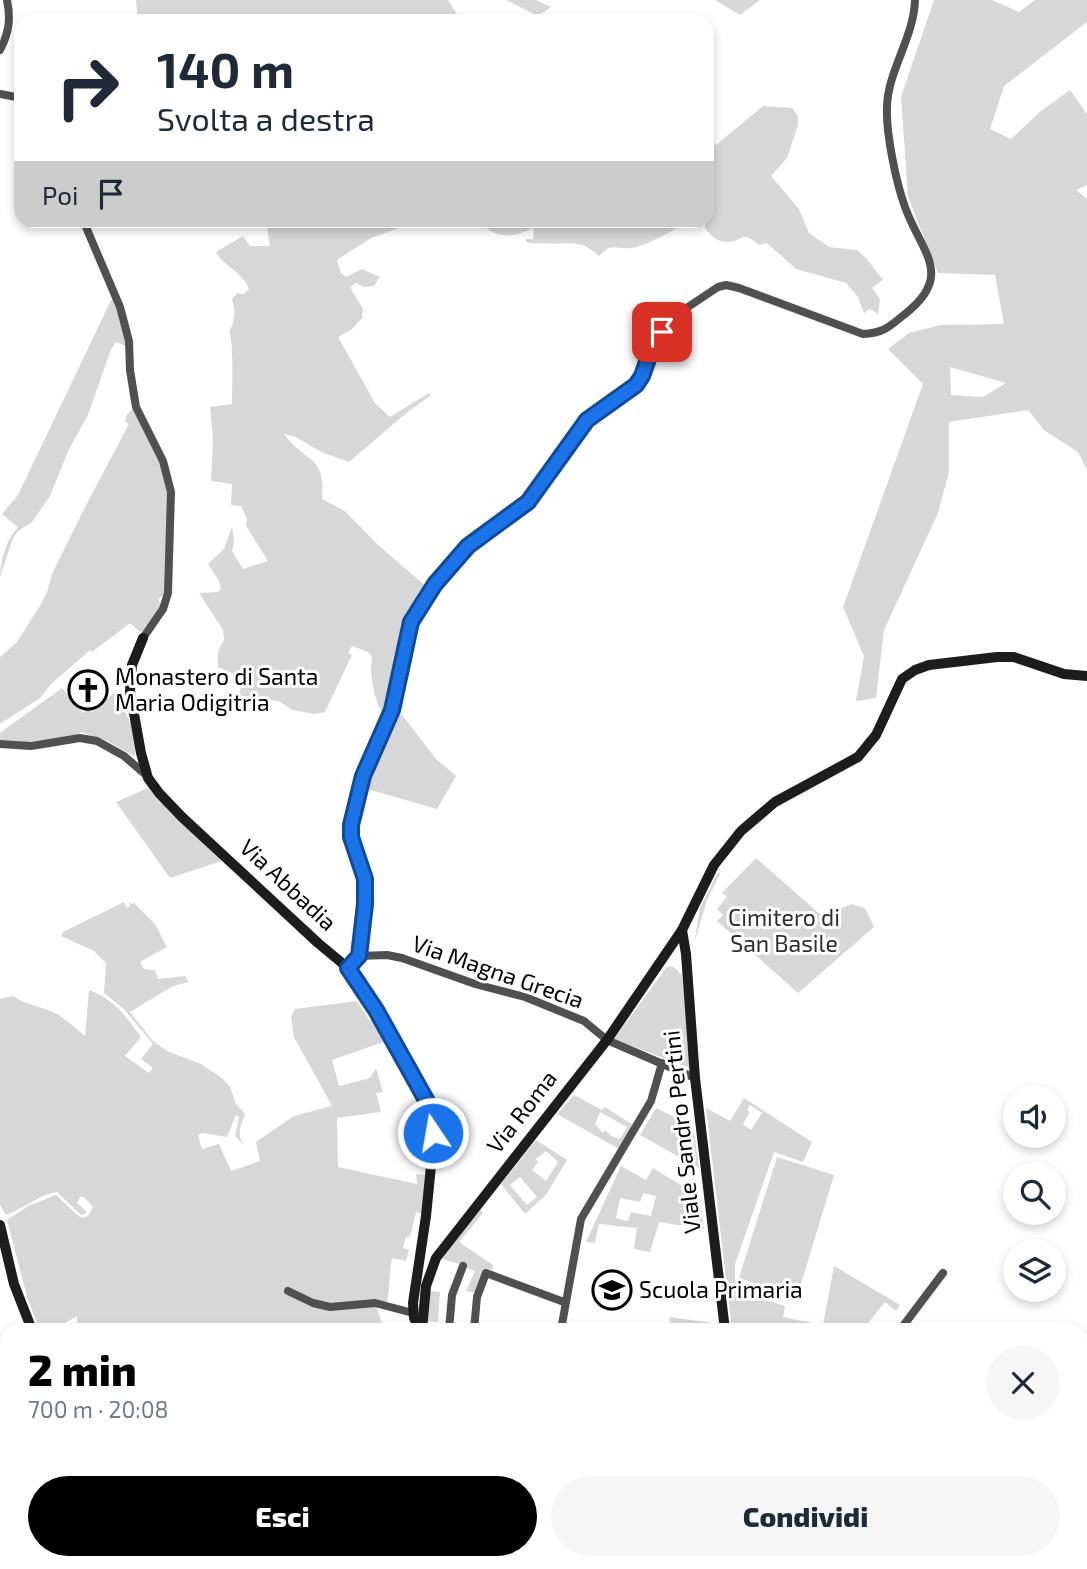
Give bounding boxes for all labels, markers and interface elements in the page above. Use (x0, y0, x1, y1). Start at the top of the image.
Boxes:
text: 140 m (157, 39, 294, 98)
icon: right (42, 42, 133, 133)
text: Svolta a destra (157, 99, 375, 137)
icon: arrive (92, 175, 130, 213)
text: Poi (42, 179, 78, 210)
pin (632, 302, 692, 362)
icon: arrive (643, 313, 681, 351)
place label: Monastero di Santa Maria Odigitria (115, 662, 318, 716)
church icon: Monastero di Santa Maria Odigitria (67, 669, 109, 711)
street label: Via Abbadia (235, 833, 343, 936)
park label: Cimitero di San Basile (728, 903, 840, 957)
street label: Via Magna Grecia (409, 929, 588, 1014)
street label: Viale Sandro Pertini (656, 1029, 706, 1235)
street label: Via Roma (480, 1064, 562, 1158)
map controls (1003, 1085, 1066, 1302)
button: sound (1003, 1085, 1066, 1148)
position arrow (396, 1096, 470, 1170)
button: search (1003, 1162, 1066, 1225)
button: layers (1003, 1239, 1066, 1302)
school or university icon: Scuola Primaria (591, 1269, 633, 1311)
place label: Scuola Primaria (639, 1275, 803, 1303)
text: 2 min (28, 1344, 137, 1394)
button: close (986, 1346, 1060, 1420)
text: 700 m · 20:08 (28, 1395, 169, 1423)
button: Esci (28, 1476, 537, 1556)
button: Condividi (551, 1476, 1060, 1556)

